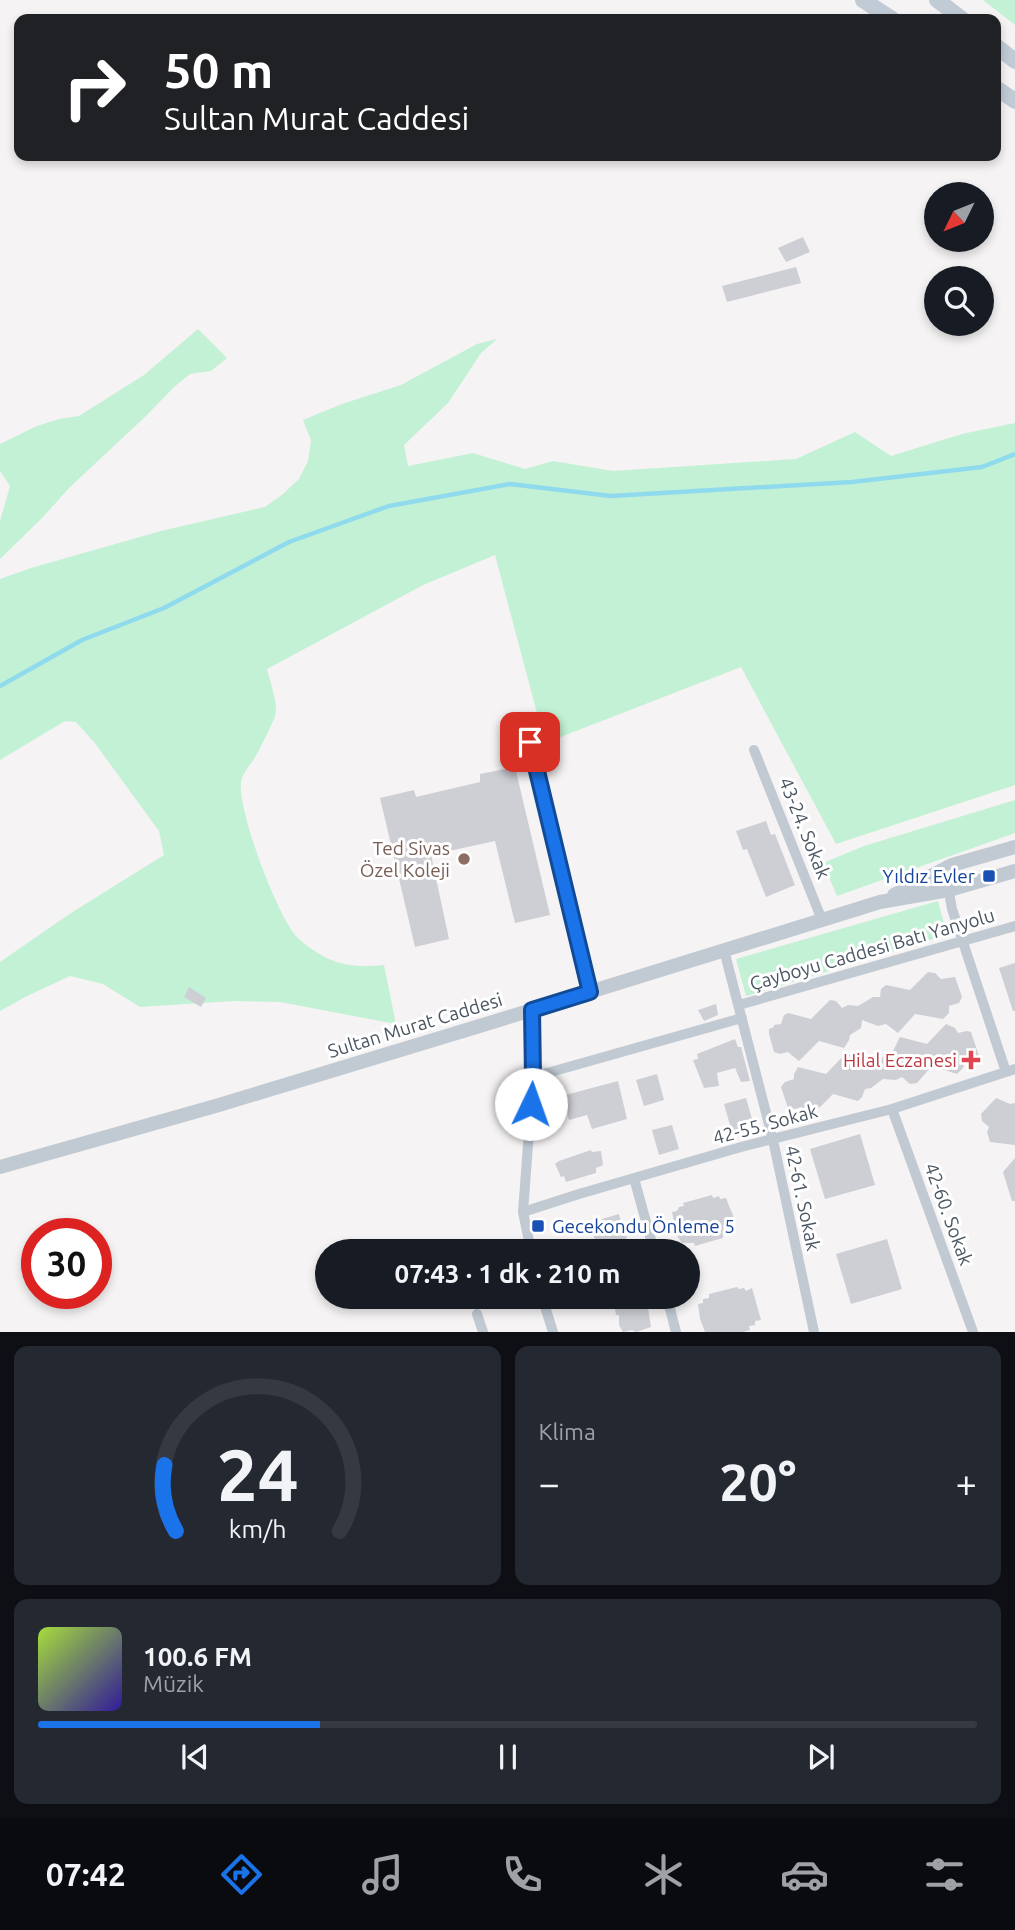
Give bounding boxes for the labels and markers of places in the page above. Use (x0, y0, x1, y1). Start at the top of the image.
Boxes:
pin (500, 712, 560, 772)
place label: Ted Sivas Özel Koleji (360, 837, 450, 881)
marker: Ted Sivas Özel Koleji (456, 851, 472, 867)
place label: Yıldız Evler (882, 865, 975, 887)
marker: Yıldız Evler (981, 868, 997, 884)
place label: Hilal Eczanesi (843, 1049, 957, 1071)
marker: Hilal Eczanesi (963, 1052, 979, 1068)
place label: Gecekondu Önleme 5 (552, 1215, 735, 1237)
marker: Gecekondu Önleme 5 (530, 1218, 546, 1234)

